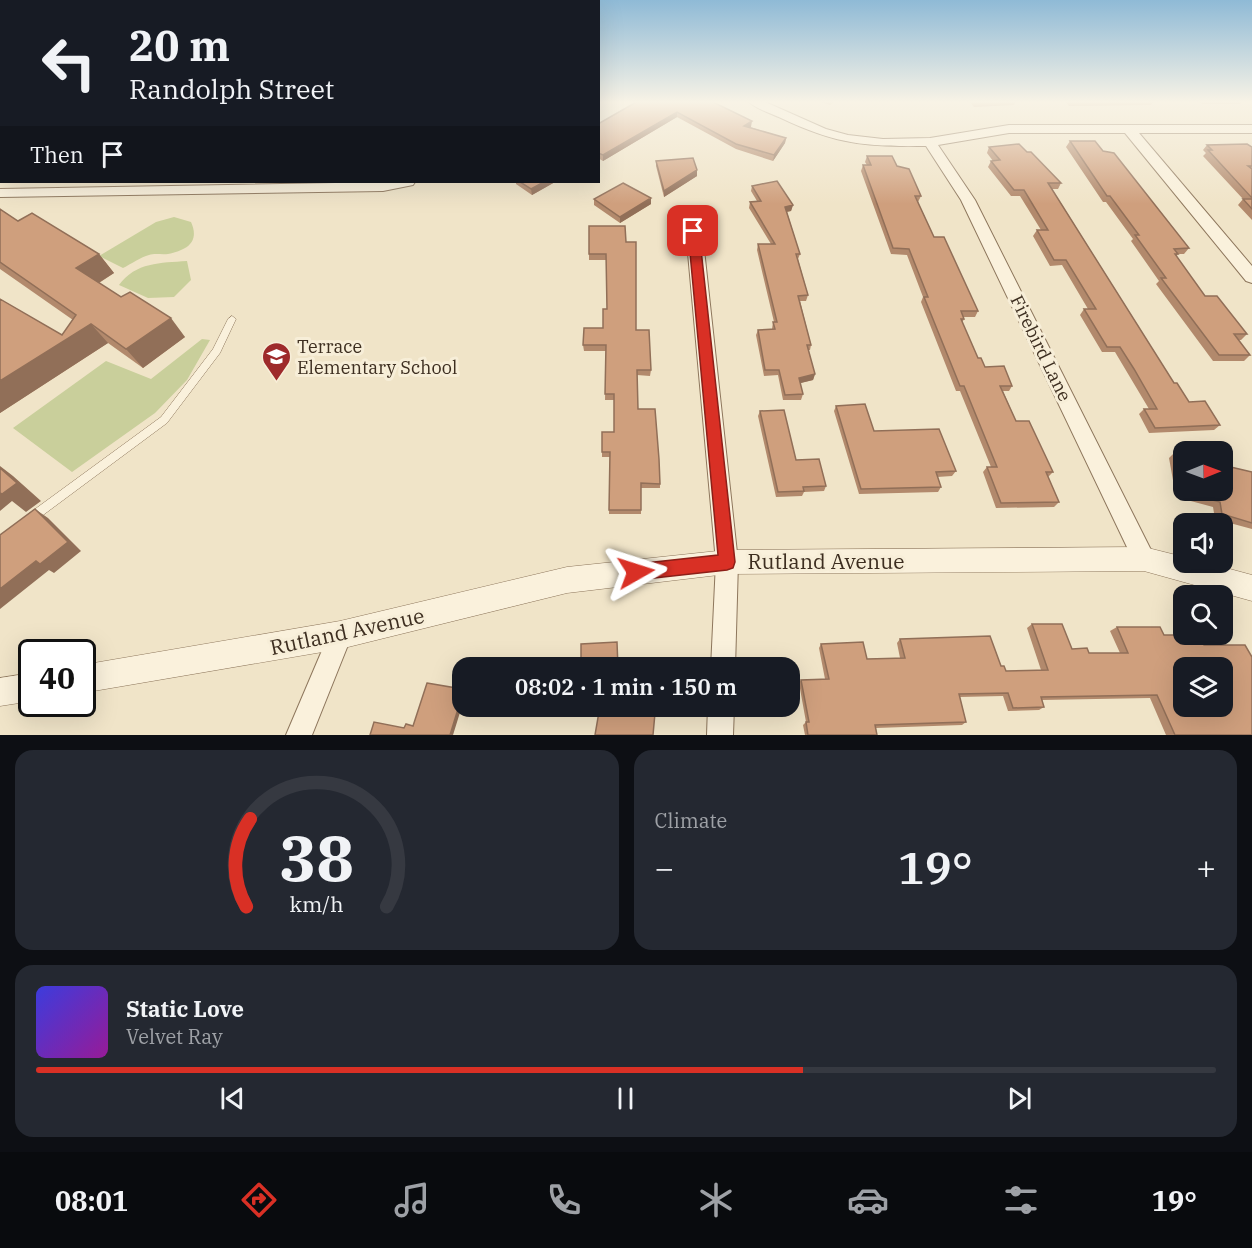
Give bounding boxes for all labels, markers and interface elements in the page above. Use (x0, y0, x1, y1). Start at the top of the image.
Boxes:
text: 20 m (129, 18, 230, 73)
icon: left (30, 24, 108, 102)
text: Randolph Street (129, 71, 334, 106)
icon: arrive (96, 138, 129, 171)
text: Then (30, 140, 84, 169)
pin (667, 205, 718, 256)
icon: arrive (676, 214, 709, 247)
street label: Firebird Lane (1005, 291, 1077, 405)
place label: Terrace Elementary School (297, 335, 457, 379)
school or university icon: Terrace Elementary School (260, 340, 292, 382)
north arrow (1173, 441, 1233, 501)
map controls (1173, 441, 1233, 717)
button: sound (1173, 513, 1233, 573)
position arrow (604, 540, 668, 604)
street label: Rutland Avenue (747, 547, 905, 575)
button: search (1173, 585, 1233, 645)
street label: Rutland Avenue (267, 601, 427, 661)
speed limit sign: 40 (18, 639, 96, 717)
button: layers (1173, 657, 1233, 717)
text: 08:02 · 1 min · 150 m (515, 672, 737, 701)
text: Climate (655, 807, 727, 834)
text: 38 (279, 817, 354, 898)
text: 19° (898, 838, 973, 896)
text: − (655, 846, 674, 889)
text: + (1196, 846, 1216, 889)
text: km/h (290, 890, 344, 918)
text: Static Love (126, 994, 244, 1023)
text: Velvet Ray (126, 1023, 223, 1050)
icon: previous (216, 1082, 249, 1115)
icon: pause (609, 1082, 642, 1115)
icon: next (1003, 1082, 1036, 1115)
icon: directions (238, 1179, 280, 1221)
icon: music (391, 1179, 433, 1221)
icon: phone (543, 1179, 585, 1221)
icon: climate (695, 1179, 737, 1221)
icon: car (847, 1179, 889, 1221)
icon: filters (1000, 1179, 1042, 1221)
text: 08:01 (55, 1183, 128, 1218)
text: 19° (1152, 1183, 1197, 1218)

